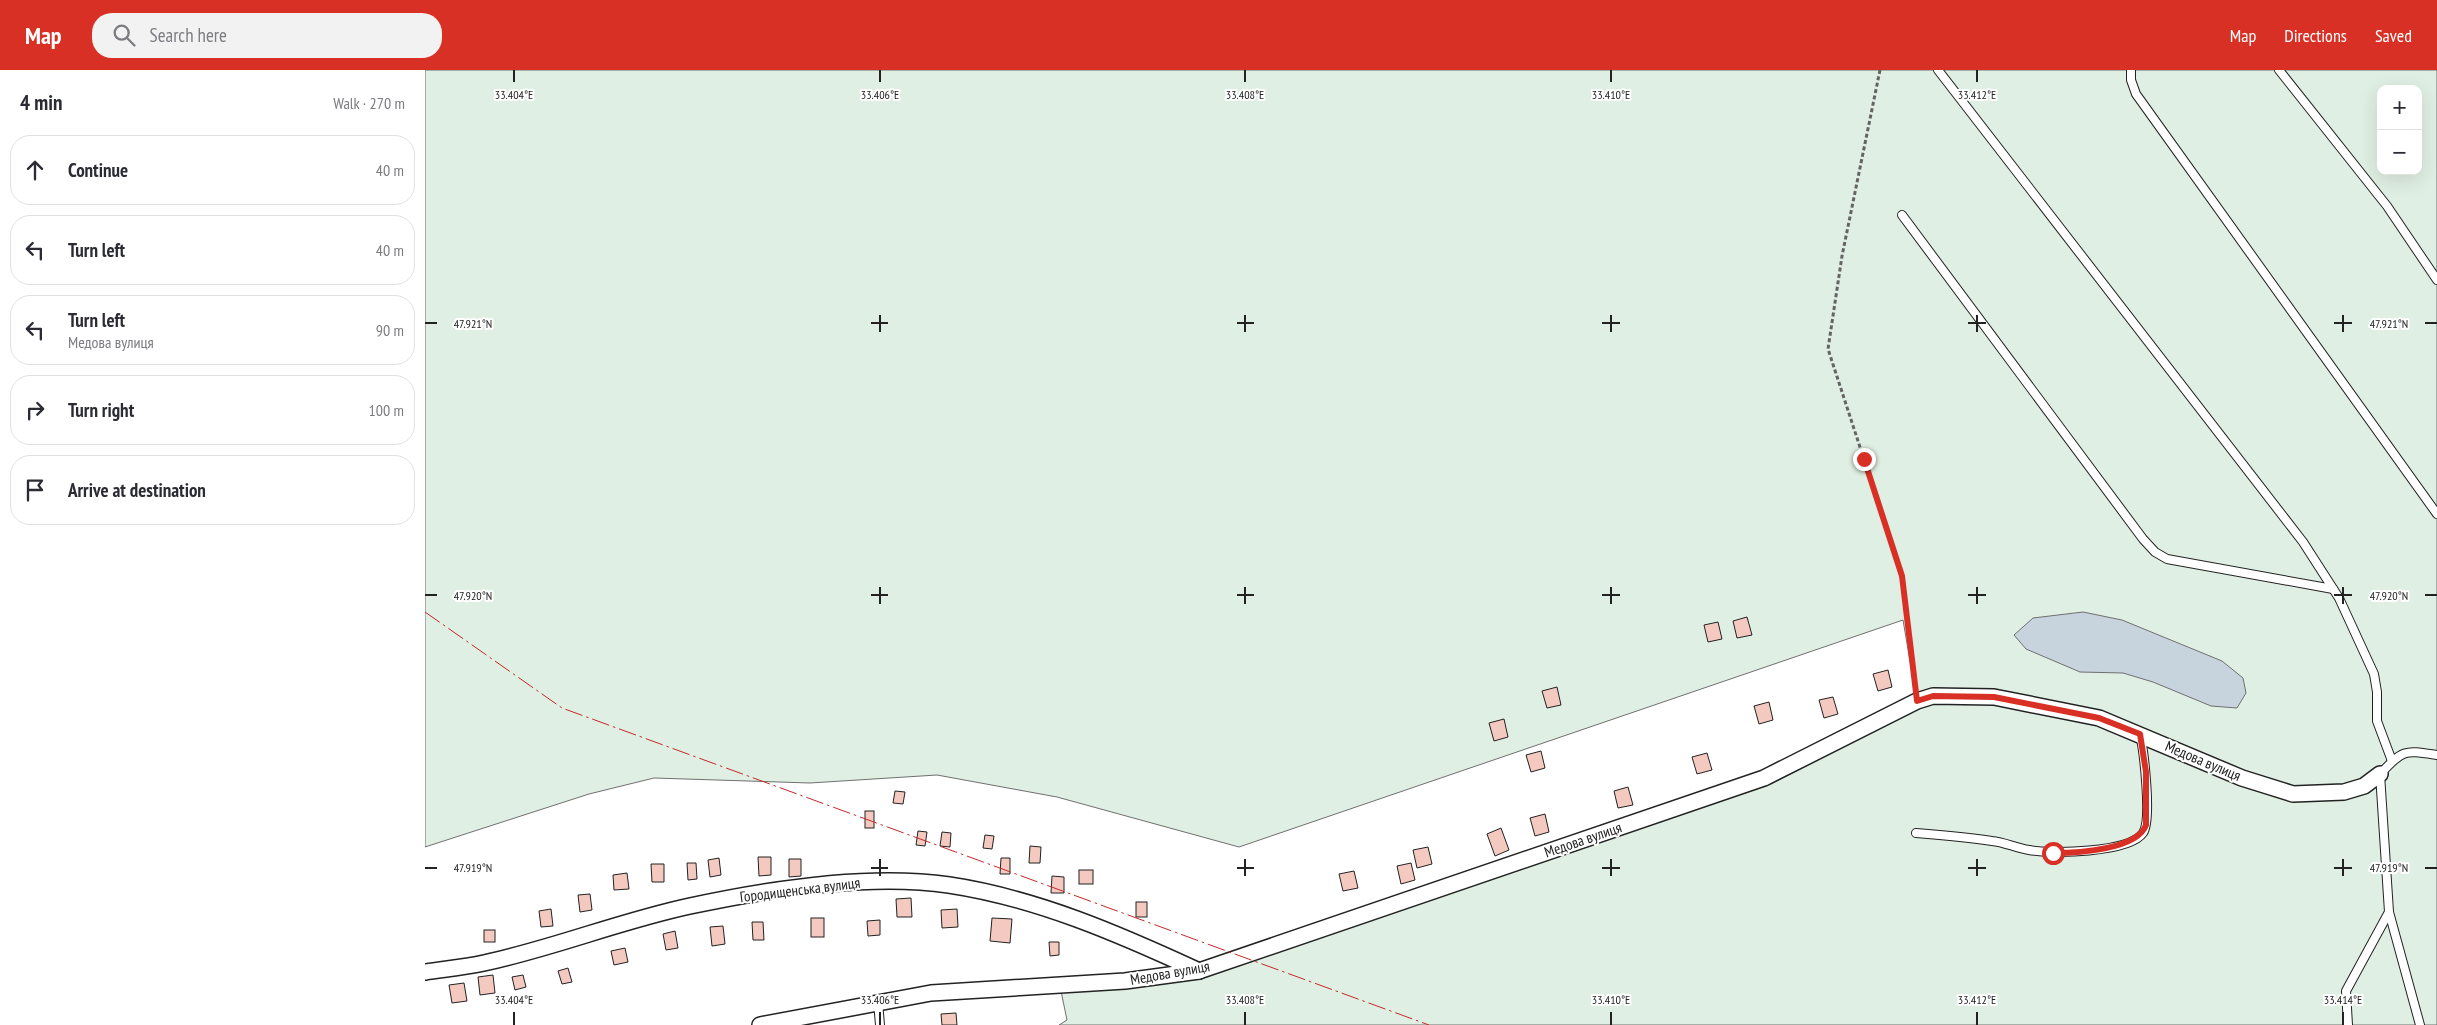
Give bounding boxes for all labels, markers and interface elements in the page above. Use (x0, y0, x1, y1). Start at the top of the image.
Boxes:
search box (92, 13, 442, 58)
text: Map (25, 20, 62, 51)
icon: search (110, 21, 138, 49)
text: Search here (150, 23, 227, 47)
text: Map (2230, 24, 2256, 47)
text: Directions (2284, 24, 2347, 47)
text: Saved (2375, 24, 2412, 47)
map controls (2377, 85, 2422, 175)
button: + (2377, 85, 2422, 130)
text: 33.404°E (495, 87, 533, 102)
text: 33.406°E (861, 87, 899, 102)
text: 33.408°E (1226, 87, 1264, 102)
text: 33.410°E (1592, 87, 1630, 102)
text: 33.412°E (1958, 87, 1996, 102)
text: 4 min (20, 89, 62, 116)
text: Walk · 270 m (333, 93, 405, 113)
button: − (2377, 130, 2422, 175)
icon: ahead (21, 156, 49, 184)
text: Continue (68, 158, 128, 182)
text: 40 m (376, 160, 404, 180)
icon: left (21, 236, 49, 264)
text: Turn left (68, 238, 125, 262)
text: 40 m (376, 240, 404, 260)
text: Turn left (68, 308, 125, 332)
icon: left (21, 316, 49, 344)
text: 47.921°N (454, 316, 492, 331)
text: 47.921°N (2370, 316, 2408, 331)
text: 90 m (376, 320, 404, 340)
text: Медова вулиця (68, 332, 154, 352)
icon: right (21, 396, 49, 424)
text: Turn right (68, 398, 134, 422)
text: 100 m (369, 400, 404, 420)
route end (1853, 448, 1876, 471)
icon: arrive (21, 476, 49, 504)
text: Arrive at destination (68, 478, 206, 502)
text: 47.920°N (454, 588, 492, 603)
text: 47.920°N (2370, 588, 2408, 603)
street label: Медова вулиця (2162, 736, 2244, 785)
street label: Медова вулиця (1542, 817, 1624, 862)
route start (2042, 842, 2065, 865)
text: 47.919°N (454, 860, 492, 875)
text: 47.919°N (2370, 860, 2408, 875)
street label: Городищенська вулиця (739, 873, 861, 906)
street label: Медова вулиця (1129, 956, 1211, 989)
text: 33.404°E (495, 992, 533, 1007)
text: 33.406°E (861, 992, 899, 1007)
text: 33.408°E (1226, 992, 1264, 1007)
text: 33.410°E (1592, 992, 1630, 1007)
text: 33.412°E (1958, 992, 1996, 1007)
text: 33.414°E (2324, 992, 2362, 1007)

